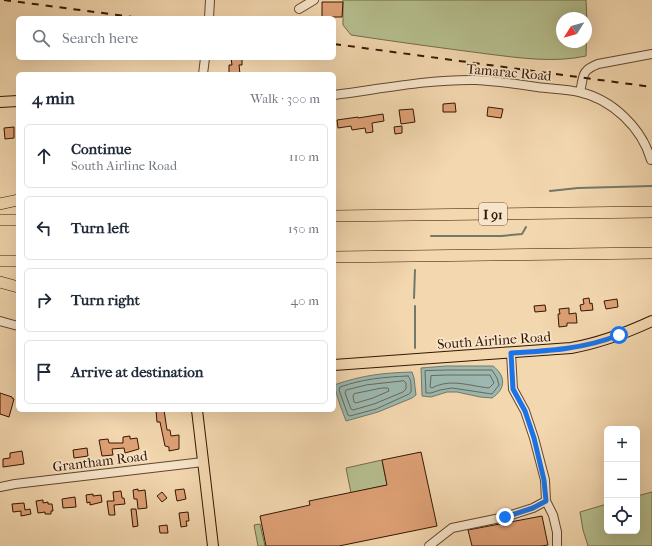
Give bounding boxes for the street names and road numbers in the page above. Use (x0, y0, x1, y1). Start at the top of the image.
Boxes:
street label: Tamarac Road (466, 60, 553, 85)
road number: I 91 (479, 203, 507, 225)
street label: South Airline Road (436, 328, 552, 353)
street label: Grantham Road (52, 447, 149, 476)

